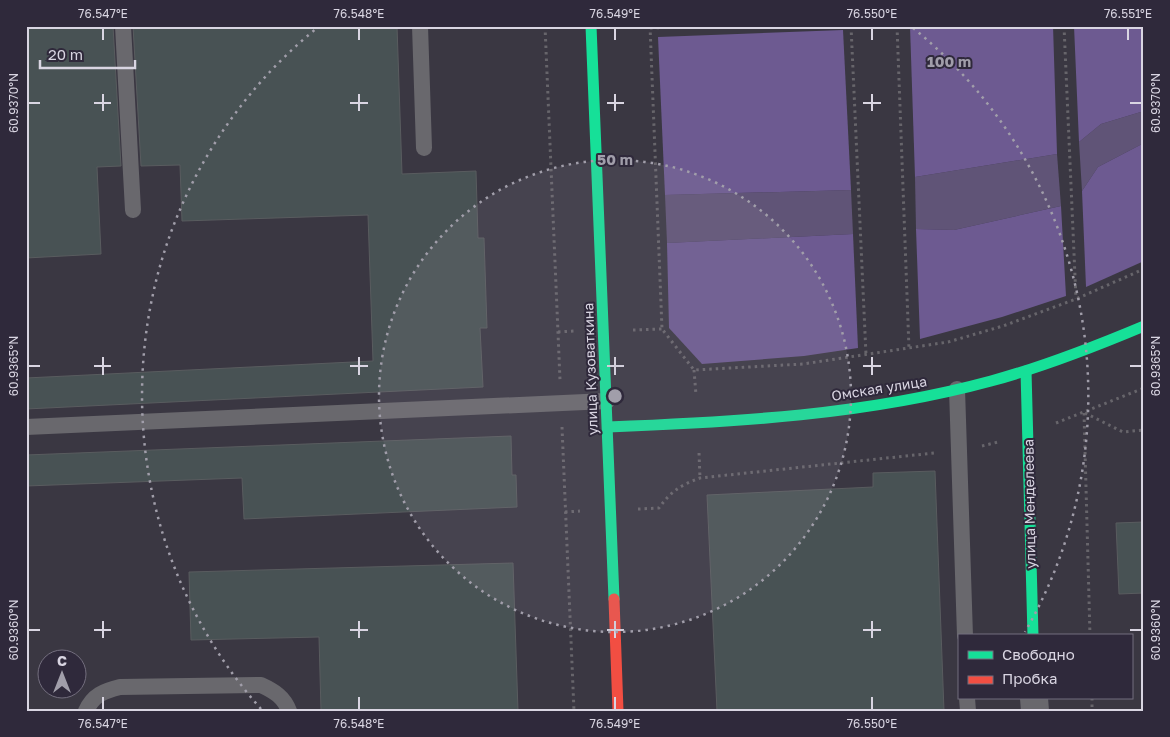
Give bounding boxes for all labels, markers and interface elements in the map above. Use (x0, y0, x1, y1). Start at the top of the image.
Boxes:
text: 76.547°E (78, 6, 128, 21)
text: 76.548°E (334, 6, 384, 21)
text: 76.549°E (590, 6, 640, 21)
text: 76.550°E (847, 6, 897, 21)
text: 76.551°E (1104, 6, 1152, 21)
scale bar (40, 38, 135, 70)
text: 20 m (48, 45, 83, 63)
text: 100 m (927, 52, 971, 70)
text: 60.9370°N (6, 73, 21, 133)
text: 60.9370°N (1148, 73, 1163, 133)
text: 50 m (597, 150, 633, 168)
street label: улица Кузоваткина (579, 302, 601, 436)
text: 60.9365°N (6, 336, 21, 396)
text: 60.9365°N (1148, 336, 1163, 396)
street label: Омская улица (830, 372, 928, 404)
centre of rings (606, 387, 624, 405)
street label: улица Менделеева (1019, 439, 1039, 569)
text: 60.9360°N (6, 599, 21, 661)
text: 60.9360°N (1148, 599, 1163, 661)
legend (958, 634, 1132, 700)
text: Свободно (1002, 645, 1075, 663)
north arrow (38, 650, 88, 700)
text: С (57, 652, 67, 669)
text: Пробка (1002, 669, 1057, 687)
text: 76.547°E (78, 716, 128, 731)
text: 76.548°E (334, 716, 384, 731)
text: 76.549°E (590, 716, 640, 731)
text: 76.550°E (847, 716, 897, 731)

